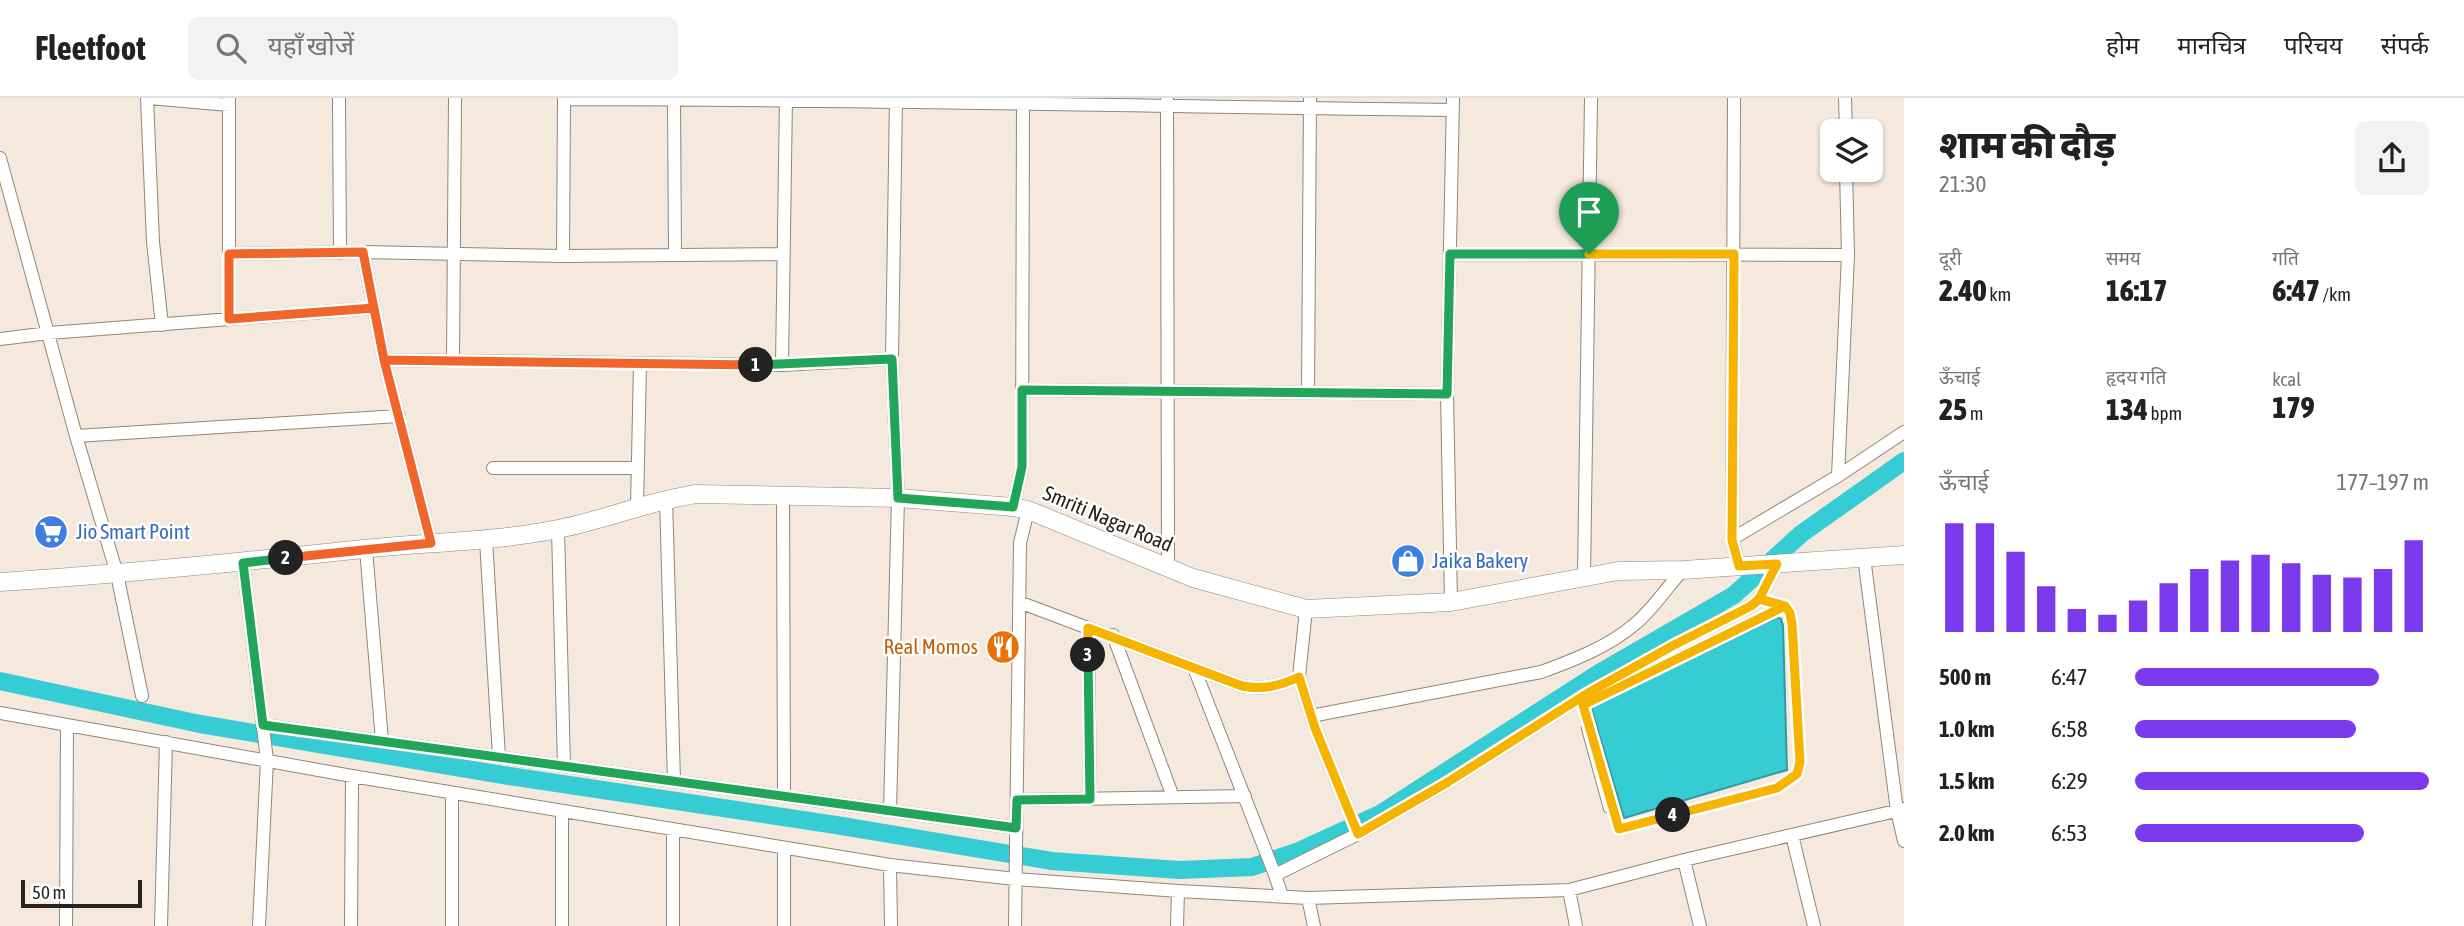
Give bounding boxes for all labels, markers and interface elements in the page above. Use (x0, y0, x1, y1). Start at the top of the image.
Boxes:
search box (188, 17, 678, 80)
text: Fleetfoot (35, 29, 146, 67)
icon: search (212, 29, 250, 67)
text: यहाँ खोजें (268, 31, 354, 61)
text: होम (2106, 32, 2139, 59)
text: मानचित्र (2177, 32, 2246, 59)
text: परिचय (2284, 32, 2343, 59)
text: संपर्क (2381, 32, 2429, 59)
map controls (1820, 119, 1883, 182)
button: layers (1820, 119, 1883, 182)
button: share (2355, 121, 2429, 195)
text: शाम की दौड़ (1939, 123, 2115, 166)
text: 21:30 (1939, 171, 1986, 197)
pin (1559, 182, 1619, 254)
icon: arrive (1570, 193, 1608, 231)
text: दूरी (1939, 247, 1962, 269)
text: समय (2106, 247, 2141, 269)
text: गति (2272, 247, 2299, 269)
text: 2.40 (1939, 273, 1987, 307)
text: 16:17 (2106, 273, 2167, 307)
text: 6:47 (2272, 273, 2320, 307)
text: km (1987, 283, 2011, 305)
text: /km (2320, 283, 2351, 305)
pin: 1 (738, 348, 774, 382)
text: 1 (751, 353, 760, 375)
text: ऊँचाई (1939, 366, 1980, 388)
text: हृदय गति (2106, 366, 2166, 388)
text: kcal (2272, 368, 2301, 390)
text: 179 (2272, 390, 2315, 424)
text: 25 (1939, 392, 1967, 426)
text: 134 (2106, 392, 2148, 426)
text: m (1967, 402, 1984, 424)
text: bpm (2148, 402, 2182, 424)
text: ऊँचाई (1939, 469, 1989, 495)
text: 177–197 m (2336, 469, 2429, 495)
street label: Smriti Nagar Road (1040, 480, 1177, 556)
supermarket icon: Jio Smart Point (32, 513, 70, 551)
place label: Jio Smart Point (76, 519, 190, 543)
pin: 2 (268, 540, 304, 575)
shop icon: Jaika Bakery (1389, 542, 1427, 580)
text: 2 (281, 546, 290, 568)
place label: Jaika Bakery (1432, 548, 1528, 572)
restaurant icon: Real Momos (984, 628, 1022, 666)
place label: Real Momos (883, 634, 978, 658)
pin: 3 (1070, 638, 1106, 672)
text: 3 (1083, 643, 1092, 665)
text: 500 m (1939, 664, 1991, 690)
text: 6:47 (2051, 664, 2088, 690)
text: 1.0 km (1939, 716, 1995, 742)
text: 6:58 (2051, 716, 2088, 742)
text: 1.5 km (1939, 768, 1995, 794)
text: 6:29 (2051, 768, 2088, 794)
pin: 4 (1656, 798, 1690, 832)
text: 4 (1668, 803, 1677, 825)
text: 2.0 km (1939, 820, 1995, 846)
text: 6:53 (2051, 820, 2088, 846)
scale bar (21, 877, 142, 909)
text: 50 m (32, 881, 66, 903)

